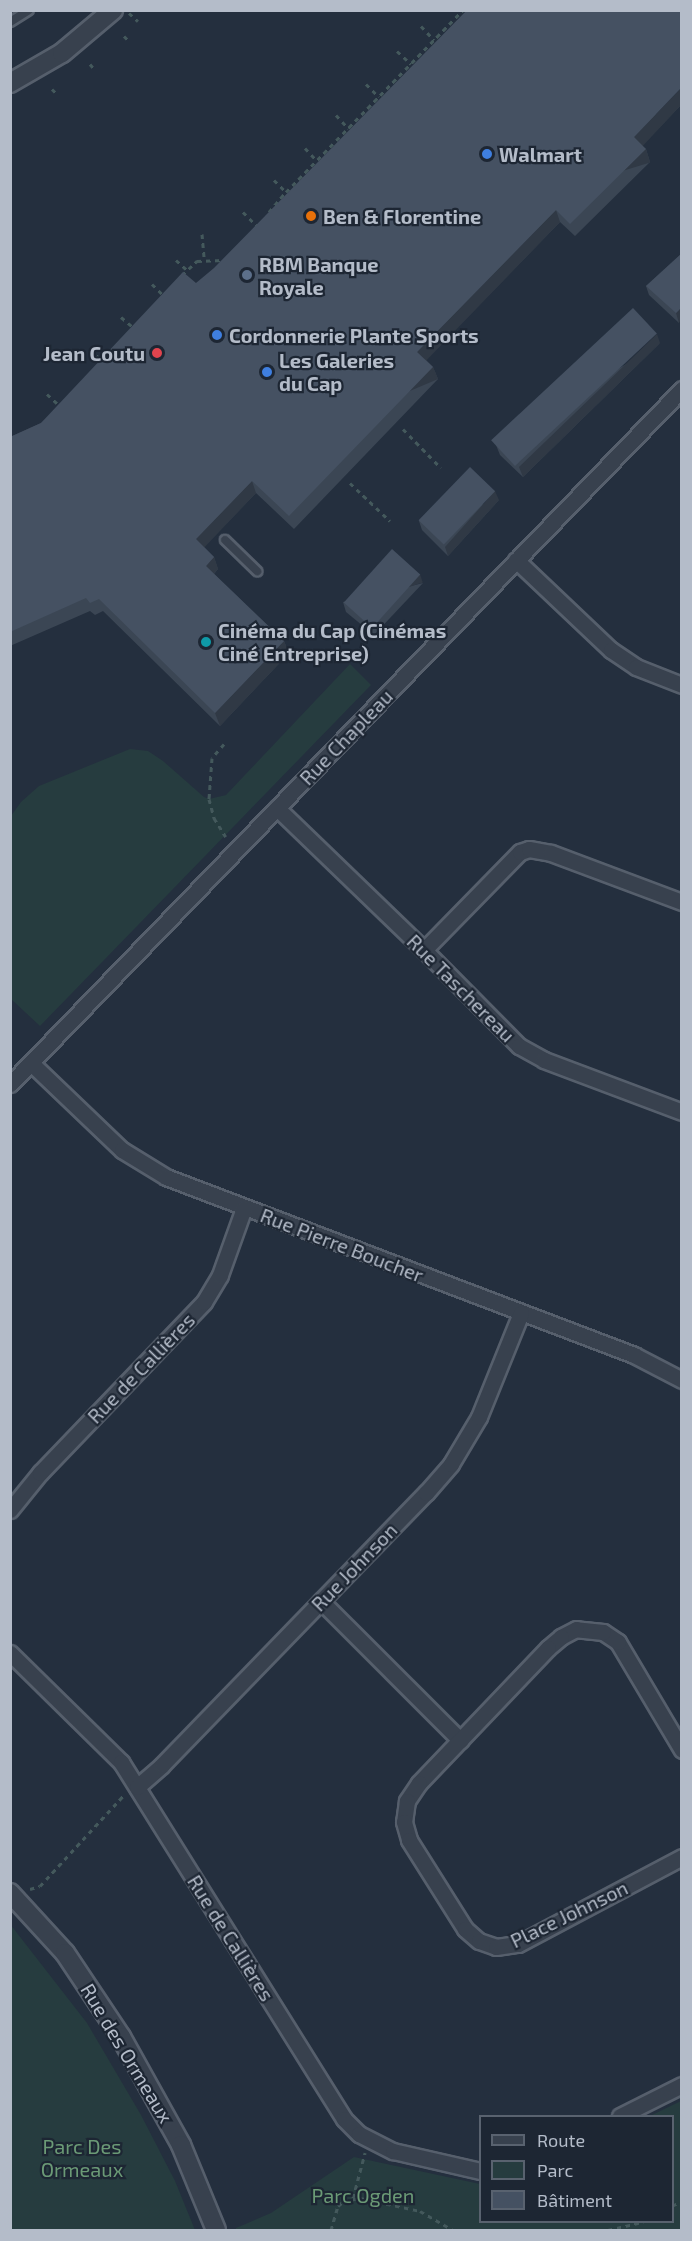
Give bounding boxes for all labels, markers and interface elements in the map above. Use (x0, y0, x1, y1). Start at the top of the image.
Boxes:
place label: Walmart (499, 142, 582, 166)
marker: Walmart (480, 147, 494, 161)
place label: Ben & Florentine (323, 204, 481, 228)
marker: Ben & Florentine (304, 209, 318, 223)
place label: RBM Banque Royale (259, 252, 379, 299)
marker: RBM Banque Royale (240, 268, 254, 282)
place label: Cordonnerie Plante Sports (229, 323, 479, 347)
marker: Cordonnerie Plante Sports (210, 328, 224, 342)
place label: Jean Coutu (43, 341, 145, 365)
marker: Jean Coutu (150, 346, 164, 360)
place label: Les Galeries du Cap (279, 348, 394, 395)
marker: Les Galeries du Cap (260, 365, 274, 379)
place label: Cinéma du Cap (Cinémas Ciné Entreprise) (218, 618, 446, 665)
marker: Cinéma du Cap (Cinémas Ciné Entreprise) (199, 635, 213, 649)
street label: Rue Chapleau (294, 684, 398, 790)
street label: Rue Taschereau (402, 929, 520, 1047)
street label: Rue Pierre Boucher (257, 1203, 427, 1287)
street label: Rue de Callières (82, 1308, 200, 1428)
street label: Rue Johnson (306, 1518, 402, 1616)
street label: Rue de Callières (183, 1870, 279, 2006)
street label: Place Johnson (506, 1875, 632, 1953)
street label: Rue des Ormeaux (76, 1979, 178, 2127)
legend (479, 2115, 674, 2223)
text: Route (537, 2129, 585, 2151)
park label: Parc Des Ormeaux (41, 2134, 123, 2181)
text: Parc (537, 2159, 573, 2181)
park label: Parc Ogden (312, 2183, 414, 2207)
text: Bâtiment (537, 2189, 612, 2211)

